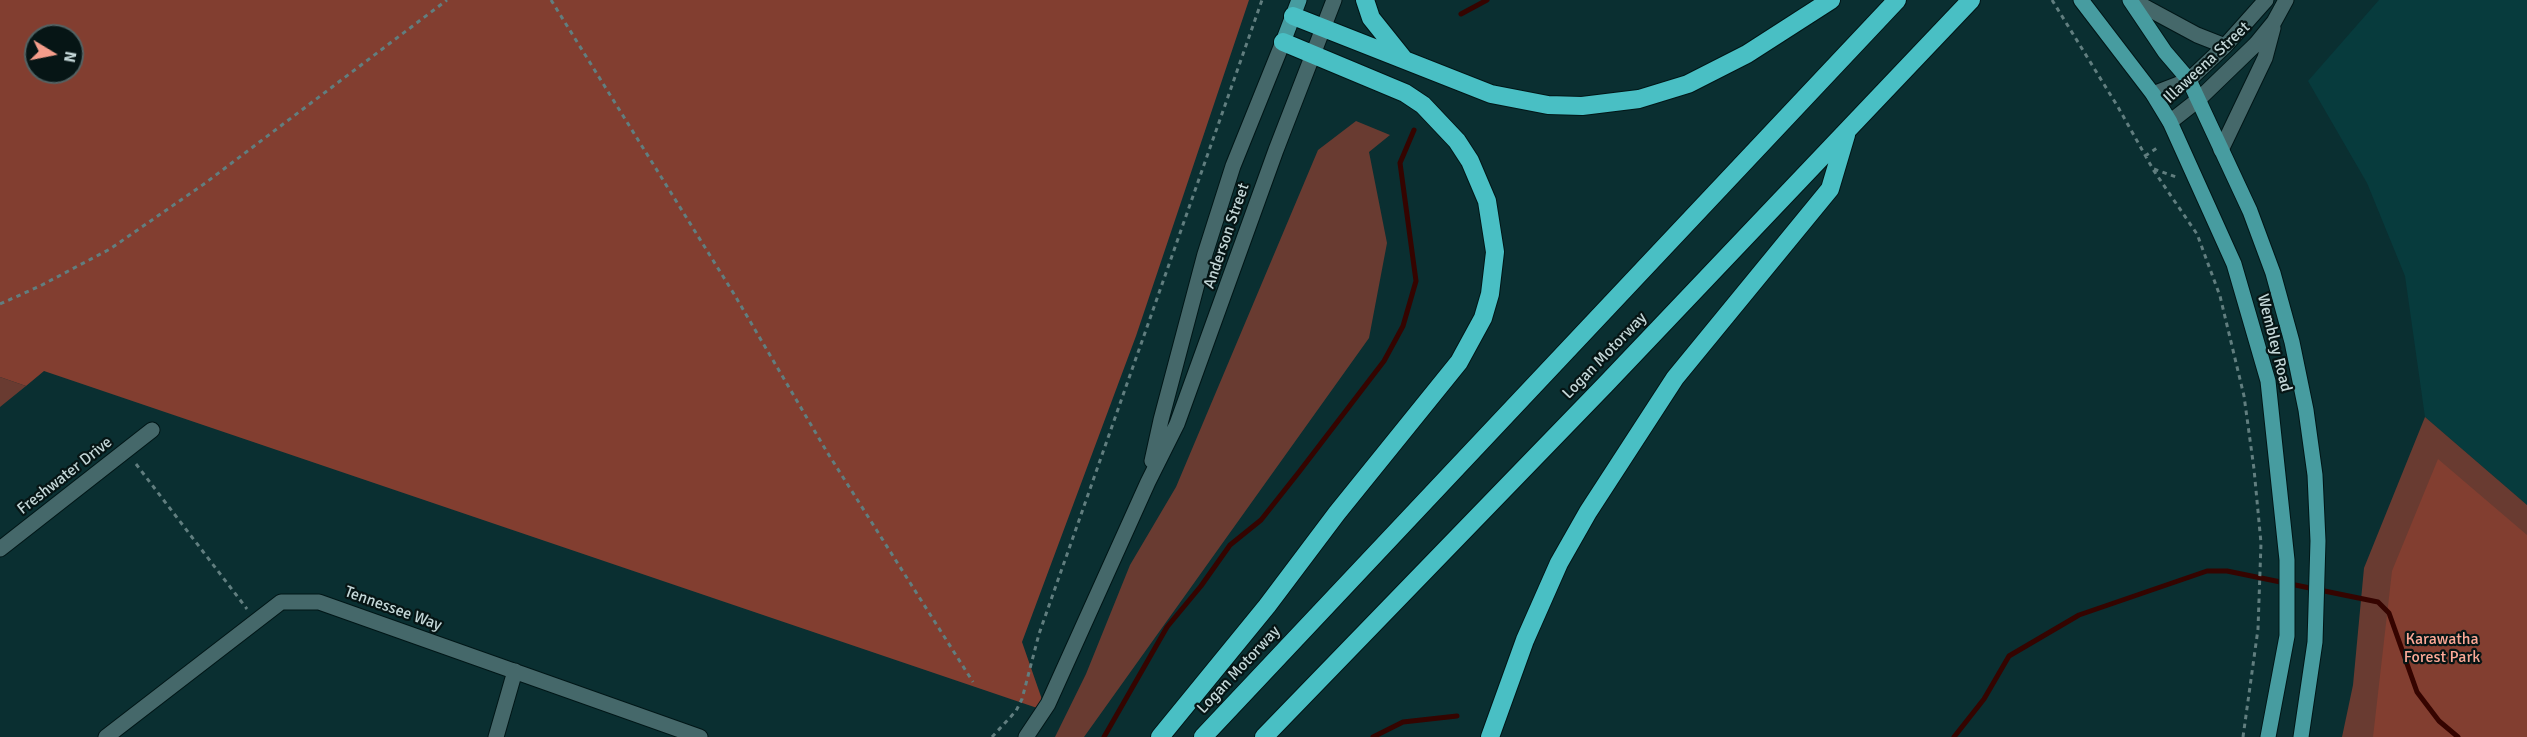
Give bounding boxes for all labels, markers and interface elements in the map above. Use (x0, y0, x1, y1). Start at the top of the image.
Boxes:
street label: Illaweena Street (2160, 18, 2254, 108)
north arrow (24, 24, 84, 84)
text: N (59, 50, 81, 64)
street label: Anderson Street (1200, 181, 1254, 291)
street label: Wembley Road (2253, 292, 2295, 394)
street label: Logan Motorway (1559, 309, 1651, 403)
street label: Freshwater Drive (14, 433, 116, 519)
street label: Tennessee Way (342, 583, 444, 635)
street label: Logan Motorway (1193, 622, 1285, 718)
park label: Karawatha Forest Park (2404, 630, 2480, 668)

